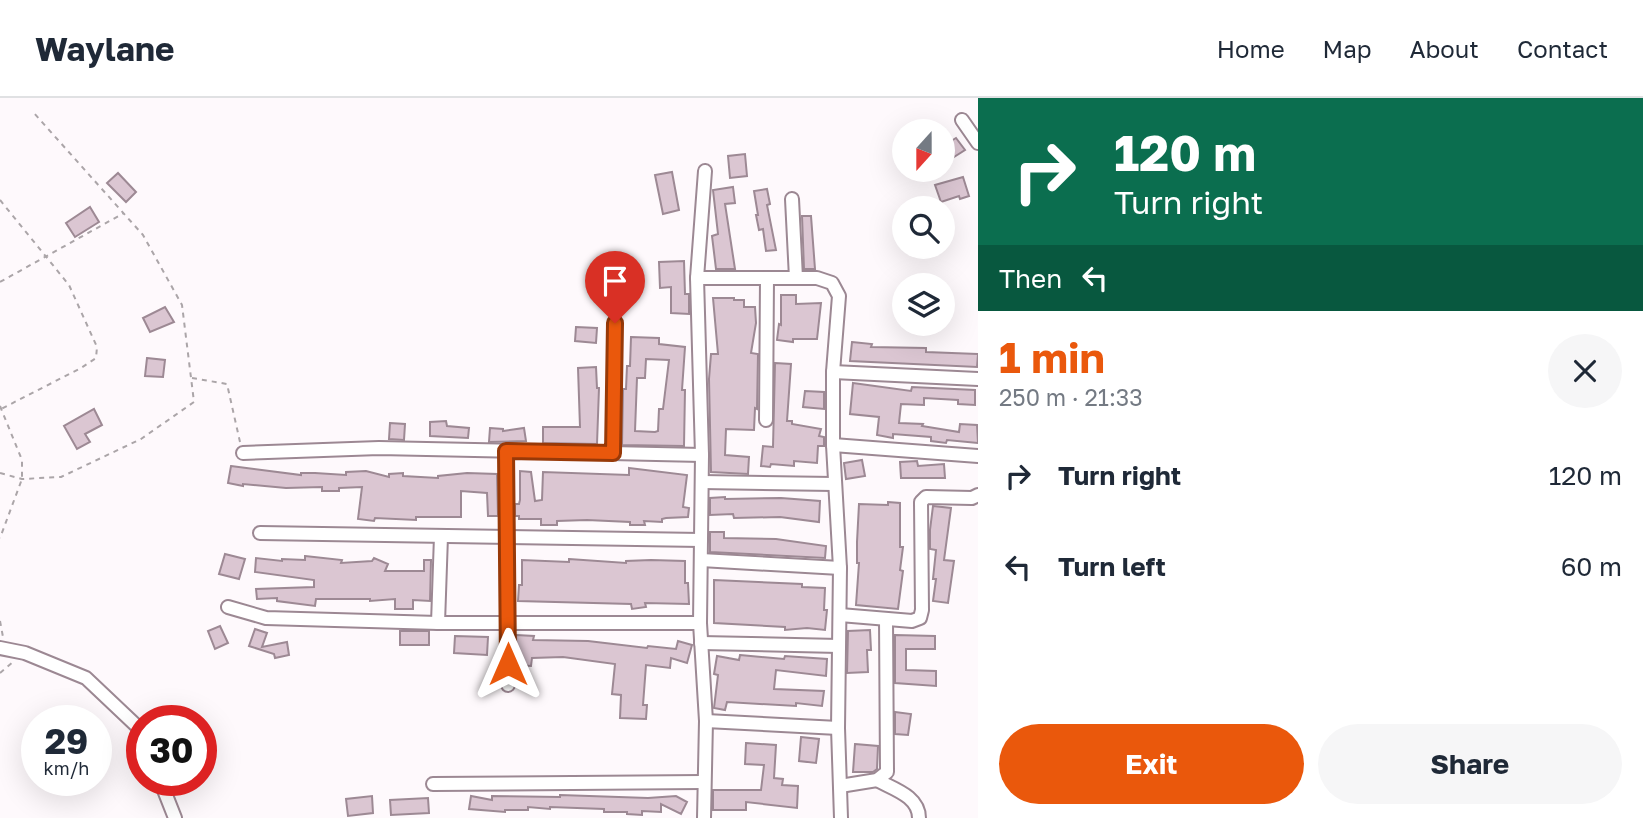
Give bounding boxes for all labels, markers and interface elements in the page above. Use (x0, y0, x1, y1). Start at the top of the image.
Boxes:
text: Waylane (35, 29, 174, 68)
text: Home (1217, 34, 1285, 63)
text: Map (1323, 34, 1372, 63)
text: About (1410, 34, 1479, 63)
text: Contact (1517, 34, 1608, 63)
north arrow (892, 119, 956, 182)
map controls (892, 119, 955, 336)
text: 120 m (1114, 123, 1256, 182)
icon: right (999, 126, 1090, 217)
text: Turn right (1114, 183, 1263, 221)
button: search (892, 196, 955, 259)
pin (585, 251, 645, 323)
icon: left (1076, 259, 1114, 297)
icon: arrive (596, 262, 634, 300)
text: Then (999, 263, 1062, 294)
button: layers (892, 273, 955, 336)
text: 1 min (999, 332, 1105, 382)
button: close (1548, 334, 1622, 408)
text: 250 m · 21:33 (999, 383, 1143, 411)
icon: right (999, 457, 1037, 495)
text: Turn right (1058, 460, 1181, 491)
text: 120 m (1549, 460, 1622, 491)
icon: left (999, 548, 1037, 586)
text: Turn left (1058, 551, 1166, 582)
text: 60 m (1561, 551, 1622, 582)
position arrow (471, 627, 545, 701)
speed limit sign: 30 (126, 705, 217, 796)
text: 29 (45, 720, 88, 762)
button: Exit (999, 724, 1304, 804)
button: Share (1318, 724, 1622, 804)
text: km/h (44, 757, 89, 779)

